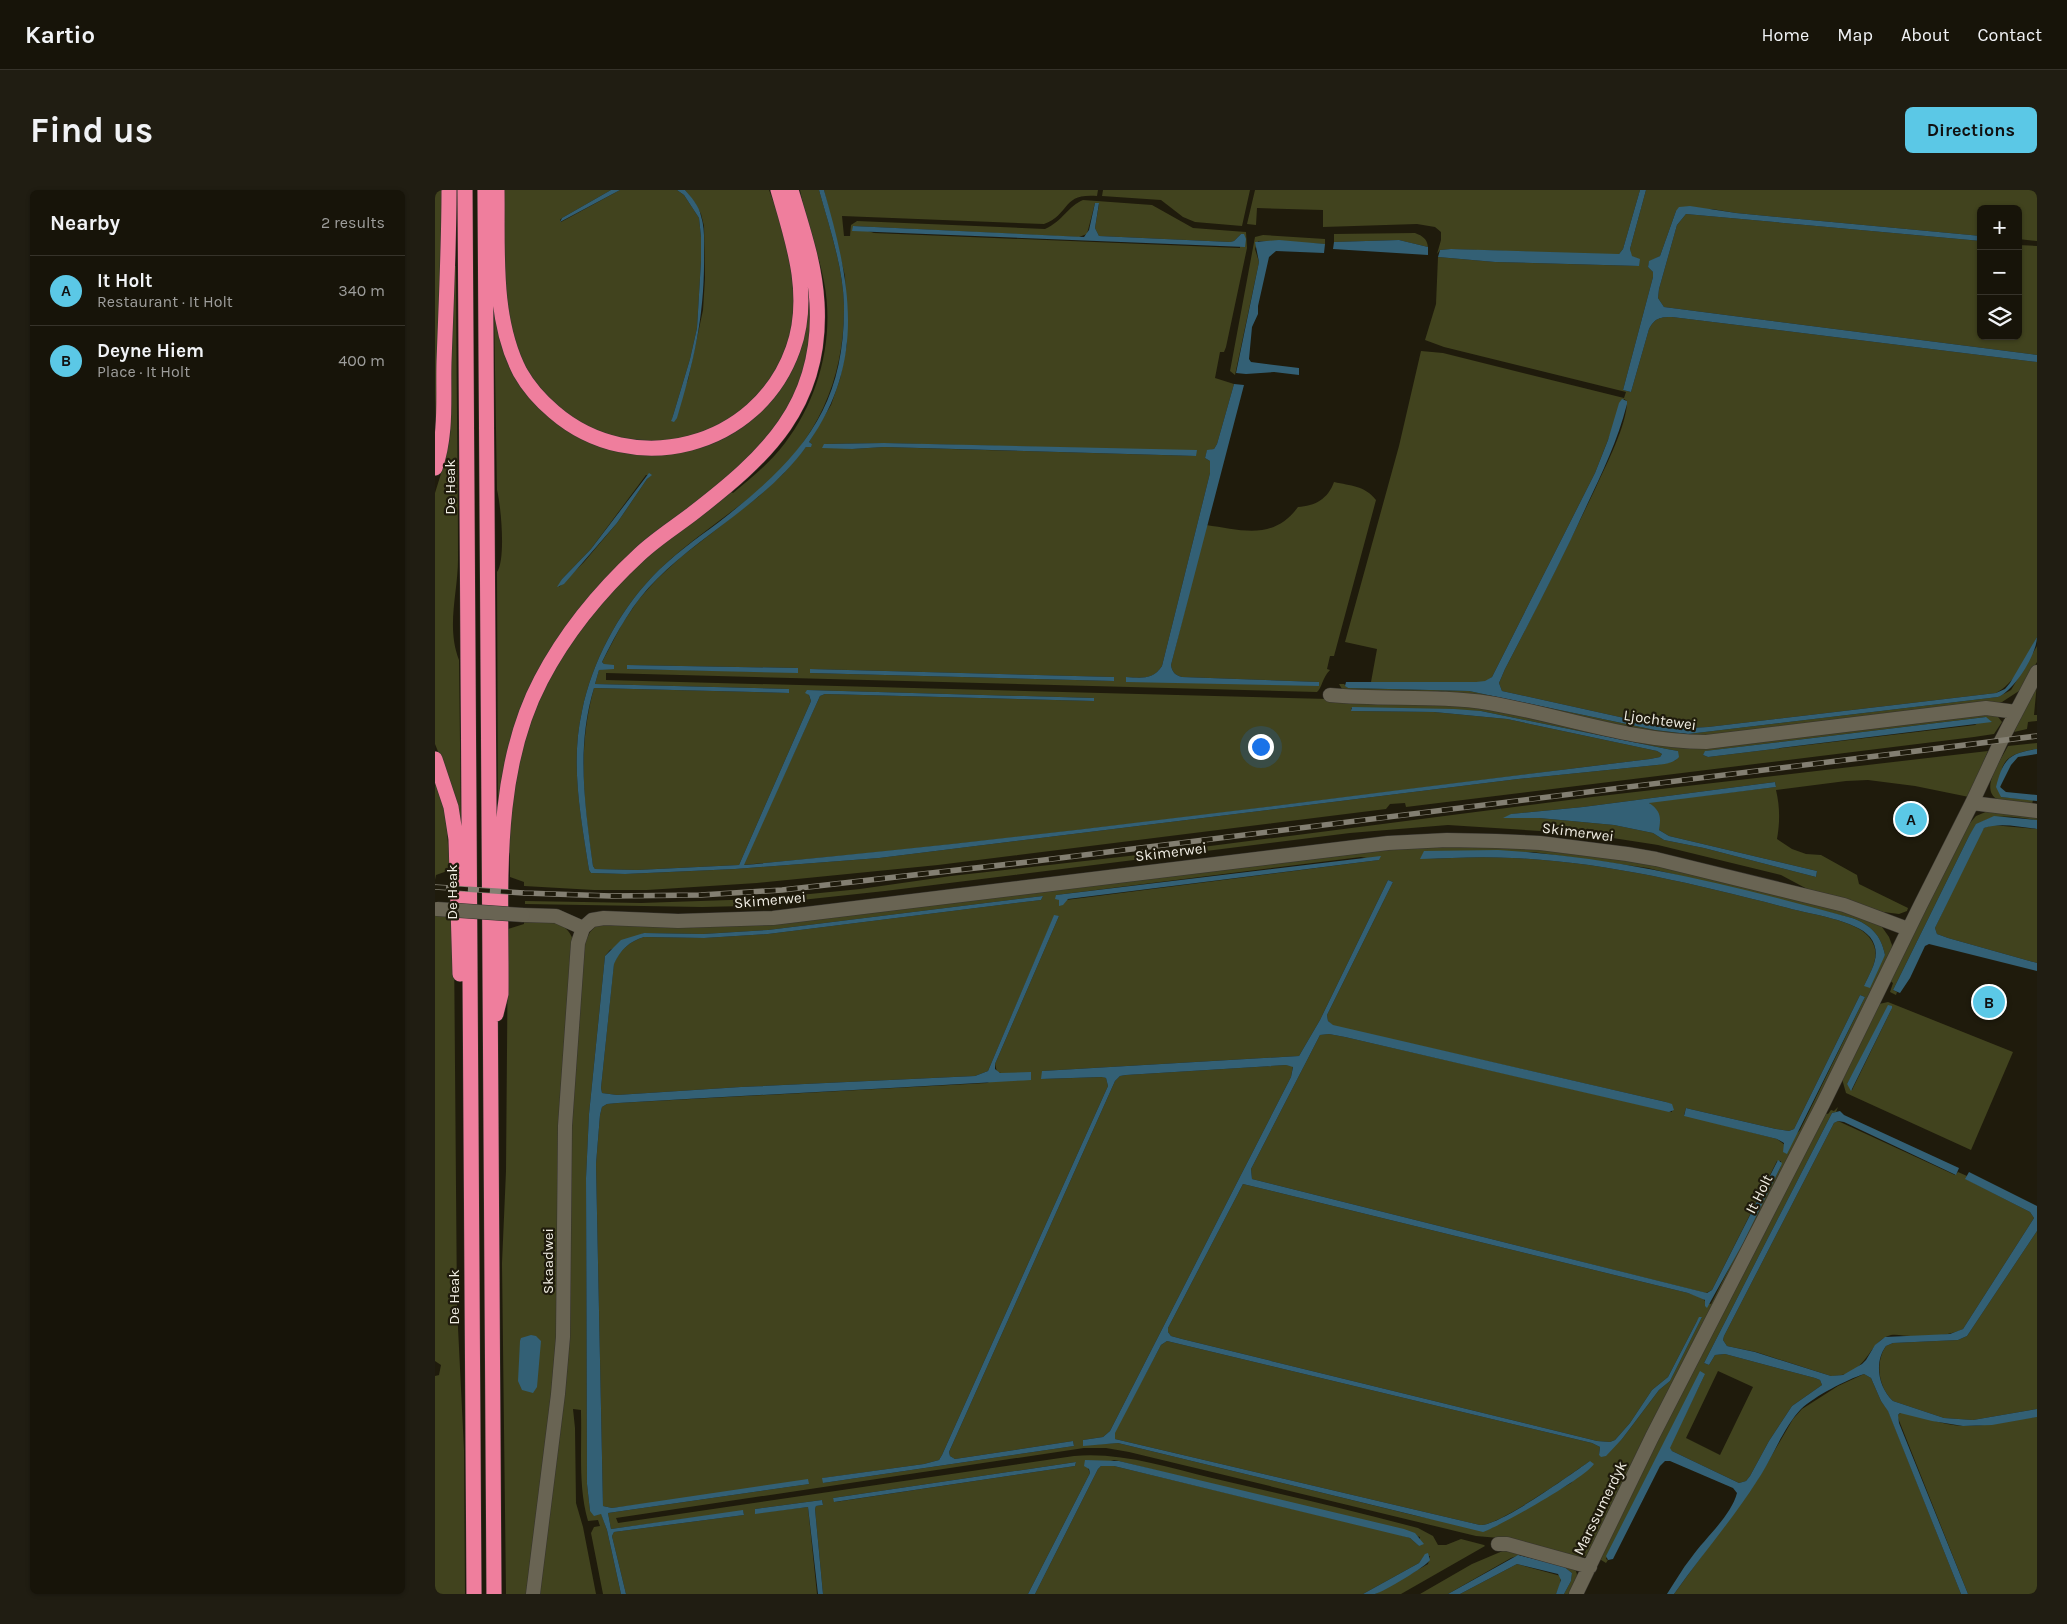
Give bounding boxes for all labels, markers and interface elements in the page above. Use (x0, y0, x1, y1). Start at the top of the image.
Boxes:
text: Kartio (25, 21, 95, 49)
text: Home (1761, 24, 1809, 46)
text: Map (1837, 24, 1873, 46)
text: About (1901, 24, 1950, 46)
text: Contact (1978, 24, 2042, 46)
button: Directions (1905, 107, 2037, 153)
text: Find us (30, 110, 153, 151)
map controls (1977, 205, 2022, 340)
button: + (1977, 205, 2022, 250)
text: Nearby (50, 211, 120, 235)
text: 2 results (321, 213, 385, 232)
button: − (1977, 250, 2022, 295)
text: It Holt (97, 270, 153, 292)
text: A (61, 281, 71, 300)
text: 340 m (338, 281, 385, 300)
text: Restaurant · It Holt (97, 292, 233, 311)
button: layers (1977, 295, 2022, 340)
text: Deyne Hiem (97, 340, 204, 362)
text: B (61, 351, 71, 370)
text: 400 m (338, 351, 385, 370)
text: Place · It Holt (97, 362, 190, 381)
street label: De Heak (441, 459, 459, 515)
street label: Ljochtewei (1623, 706, 1697, 734)
your location (1248, 734, 1274, 760)
pin: A (1895, 800, 1927, 838)
street label: Skimerwei (1541, 819, 1615, 845)
street label: Skimerwei (1134, 839, 1208, 865)
street label: De Heak (443, 864, 461, 920)
street label: Skimerwei (733, 888, 807, 912)
pin: B (1973, 983, 2005, 1021)
street label: It Holt (1742, 1171, 1777, 1217)
street label: Skaadwei (539, 1228, 557, 1294)
street label: De Heak (445, 1269, 463, 1325)
street label: Marssumerdyk (1569, 1458, 1631, 1558)

